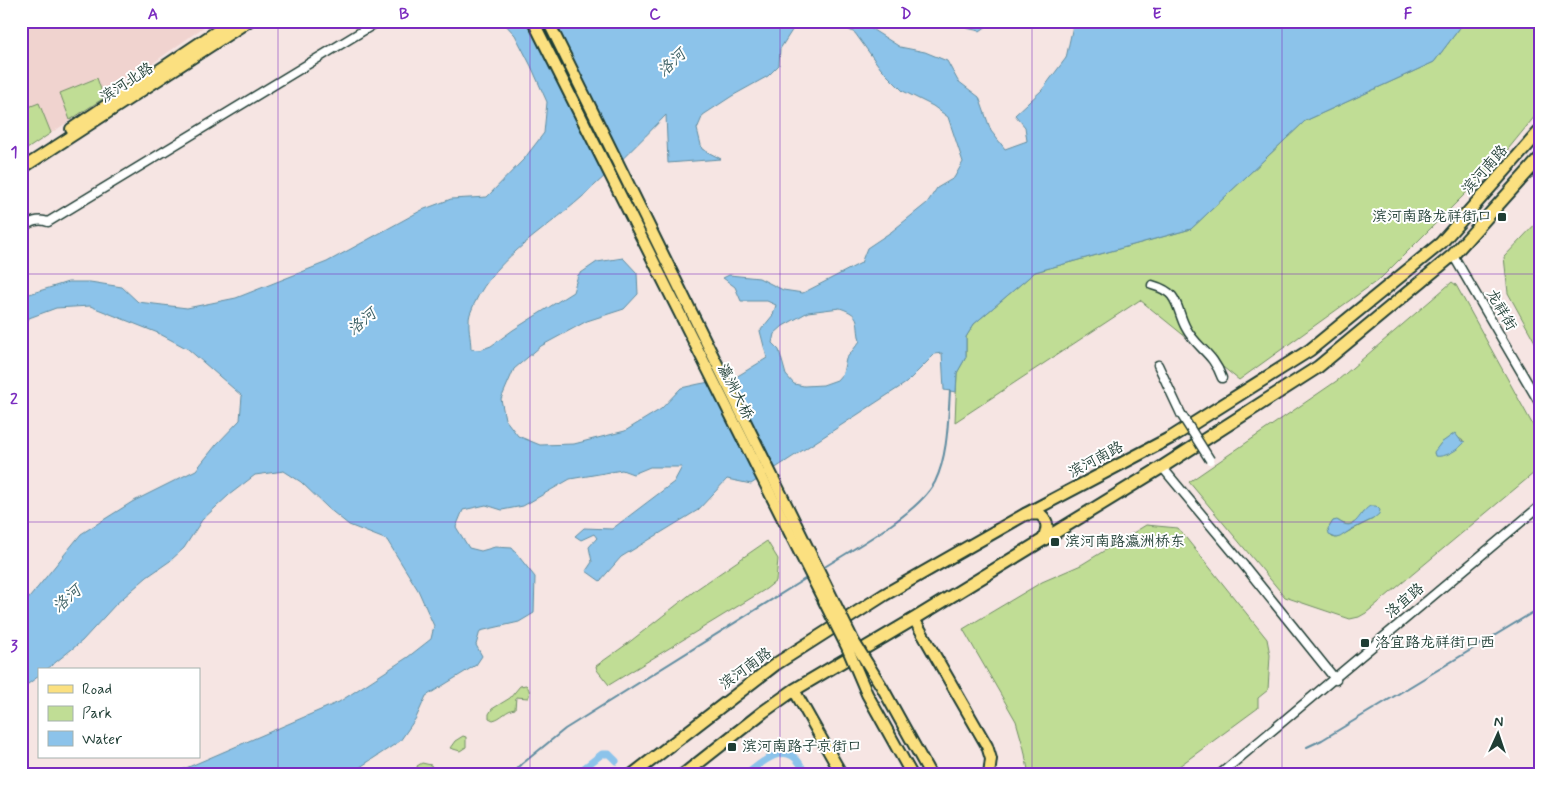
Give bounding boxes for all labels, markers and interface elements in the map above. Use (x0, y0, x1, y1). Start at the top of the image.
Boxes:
text: A (148, 4, 158, 25)
text: B (399, 4, 409, 25)
text: C (649, 4, 661, 25)
text: D (900, 4, 912, 25)
text: E (1152, 4, 1162, 25)
text: F (1404, 4, 1413, 25)
water label: 洛河 (653, 42, 693, 82)
street label: 滨河北路 (96, 58, 158, 108)
street label: 滨河南路 (1457, 141, 1513, 199)
text: 1 (10, 142, 18, 163)
place label: 滨河南路龙祥街口 (1372, 207, 1492, 227)
marker: 滨河南路龙祥街口 (1496, 211, 1508, 223)
street label: 龙祥街 (1481, 286, 1521, 334)
water label: 洛河 (343, 302, 383, 340)
street label: 瀛洲大桥 (712, 361, 758, 423)
text: 2 (10, 389, 18, 410)
street label: 滨河南路 (1065, 437, 1127, 483)
place label: 滨河南路瀛洲桥东 (1065, 532, 1185, 552)
marker: 滨河南路瀛洲桥东 (1049, 536, 1061, 548)
water label: 洛河 (48, 579, 88, 617)
street label: 洛宜路 (1381, 579, 1429, 623)
place label: 洛宜路龙祥街口西 (1375, 633, 1495, 653)
text: 3 (10, 636, 18, 657)
marker: 洛宜路龙祥街口西 (1359, 637, 1371, 649)
street label: 滨河南路 (716, 643, 776, 695)
legend (38, 668, 200, 758)
text: Road (82, 680, 112, 700)
text: Park (82, 704, 112, 724)
north arrow (1474, 708, 1524, 758)
text: N (1493, 713, 1504, 731)
text: Water (82, 730, 122, 750)
place label: 滨河南路子京街口 (742, 737, 862, 757)
marker: 滨河南路子京街口 (726, 741, 738, 753)

